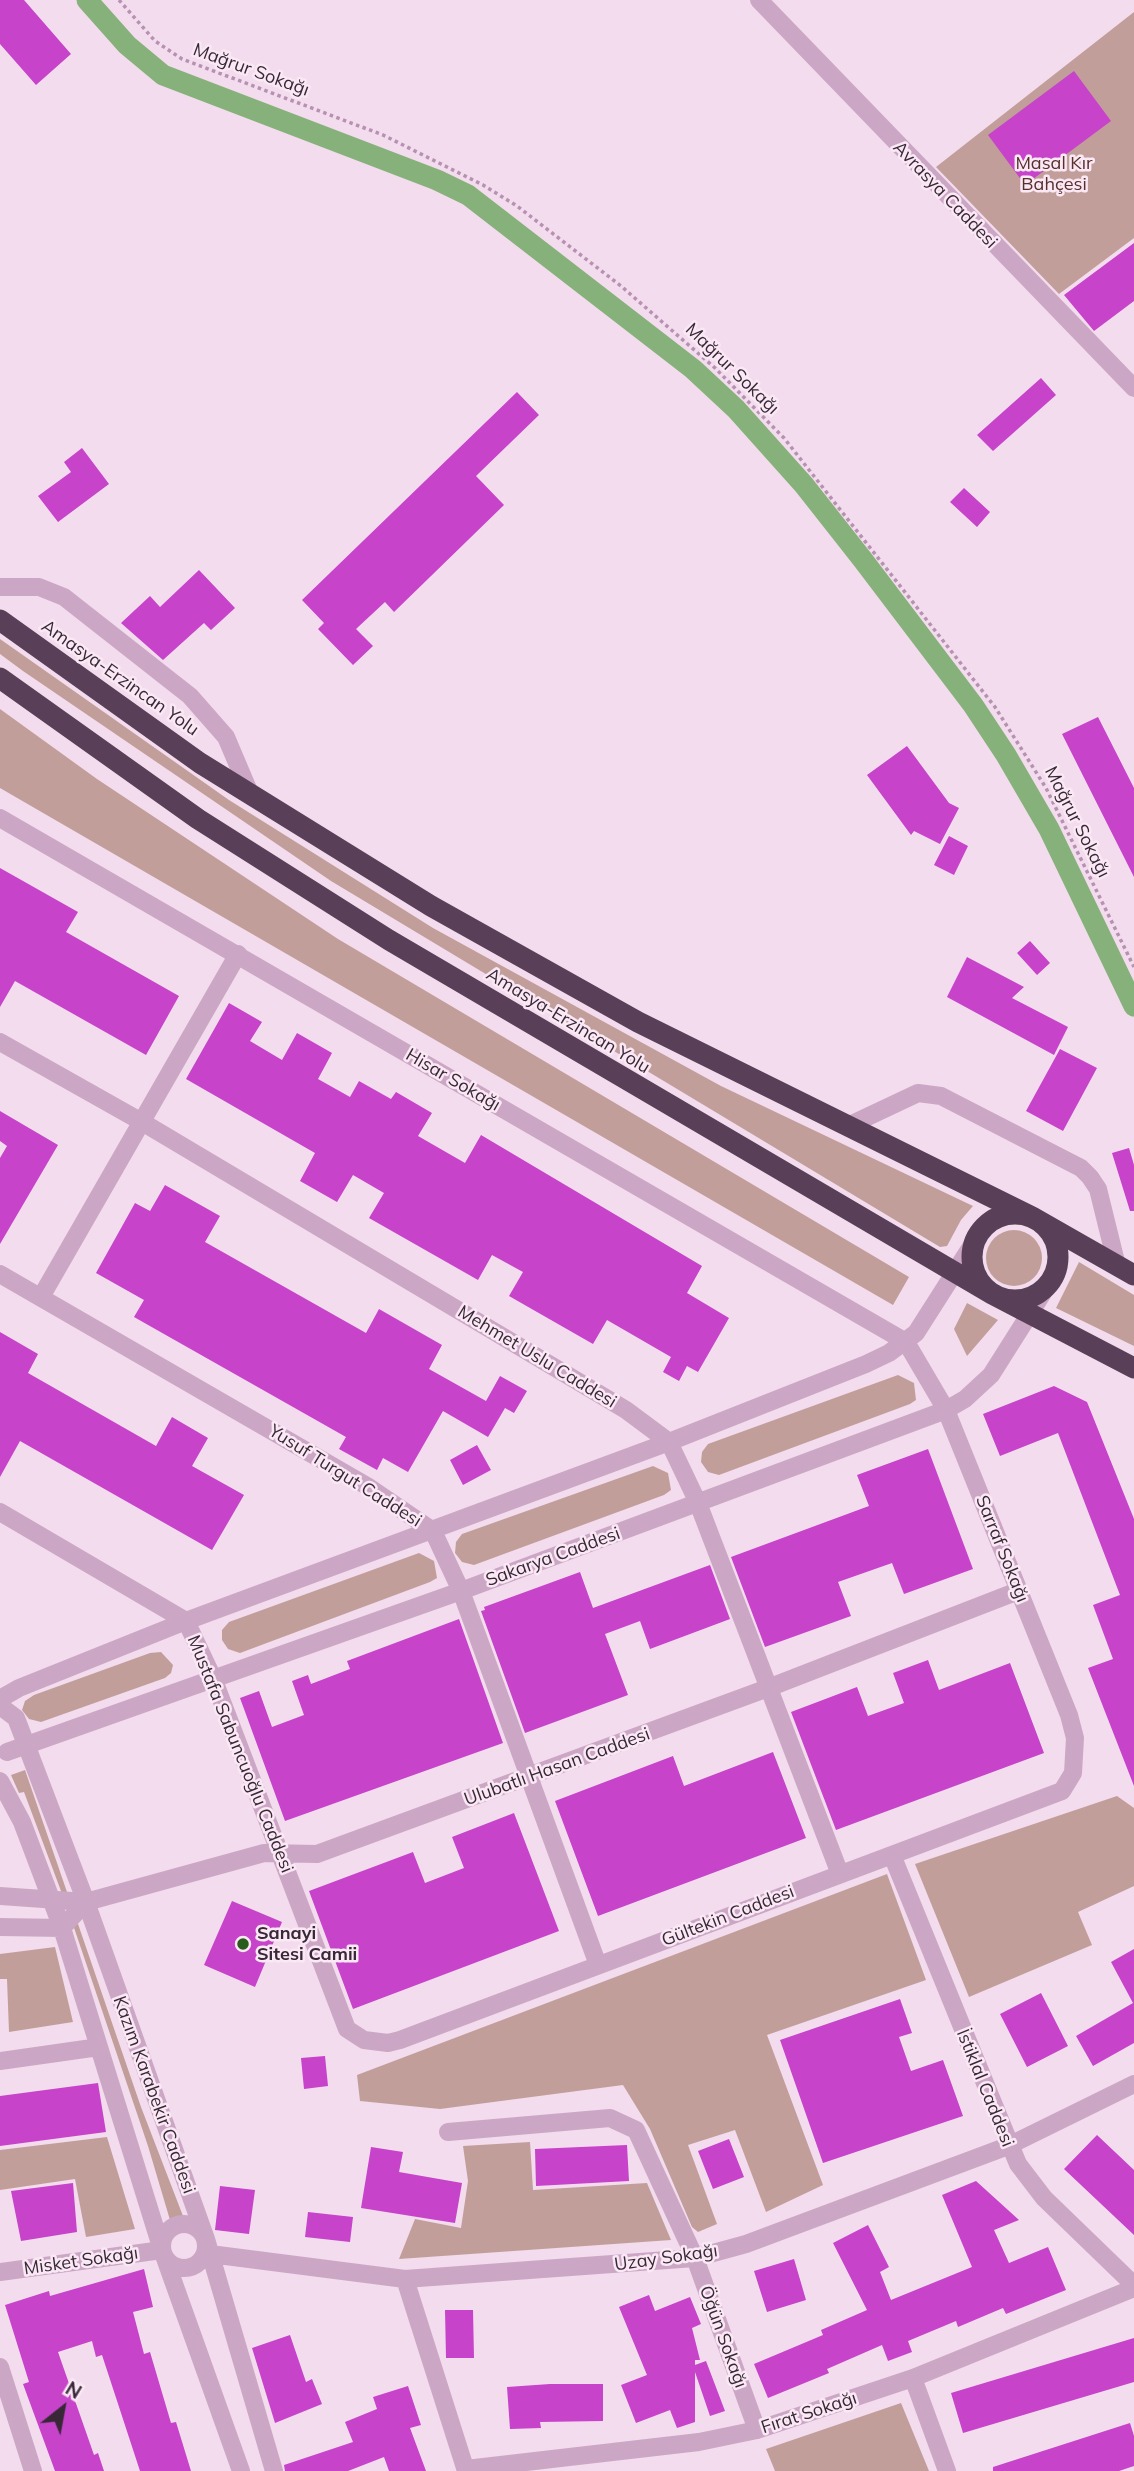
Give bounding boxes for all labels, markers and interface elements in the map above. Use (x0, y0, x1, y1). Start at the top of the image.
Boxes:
street label: Mağrur Sokağı (190, 39, 312, 101)
street label: Avrasya Caddesi (888, 137, 1002, 253)
park label: Masal Kır Bahçesi (1015, 153, 1093, 196)
street label: Mağrur Sokağı (681, 319, 783, 419)
street label: Amasya-Erzincan Yolu (37, 615, 203, 741)
street label: Mağrur Sokağı (1040, 763, 1114, 881)
street label: Amasya-Erzincan Yolu (482, 964, 654, 1078)
street label: Hisar Sokağı (402, 1044, 504, 1116)
street label: Mehmet Uslu Caddesi (454, 1301, 620, 1413)
street label: Yusuf Turgut Caddesi (265, 1420, 425, 1532)
street label: Sarraf Sokağı (971, 1492, 1033, 1606)
street label: Sakarya Caddesi (483, 1523, 623, 1591)
street label: Mustafa Sabuncuoğlu Caddesi (182, 1632, 298, 1876)
street label: Ulubatlı Hasan Caddesi (461, 1723, 653, 1811)
street label: Gültekin Caddesi (659, 1881, 797, 1951)
place label: Sanayi Sitesi Camii (257, 1923, 357, 1966)
marker: Sanayi Sitesi Camii (235, 1936, 251, 1952)
street label: Kazım Karabekir Caddesi (108, 1993, 200, 2197)
street label: İstiklal Caddesi (952, 2026, 1018, 2150)
street label: Uzay Sokağı (613, 2240, 719, 2276)
street label: Misket Sokağı (23, 2242, 139, 2280)
street label: Öğün Sokağı (695, 2283, 751, 2391)
north arrow (28, 2373, 98, 2443)
text: N (61, 2376, 86, 2404)
street label: Fırat Sokağı (759, 2387, 859, 2439)

